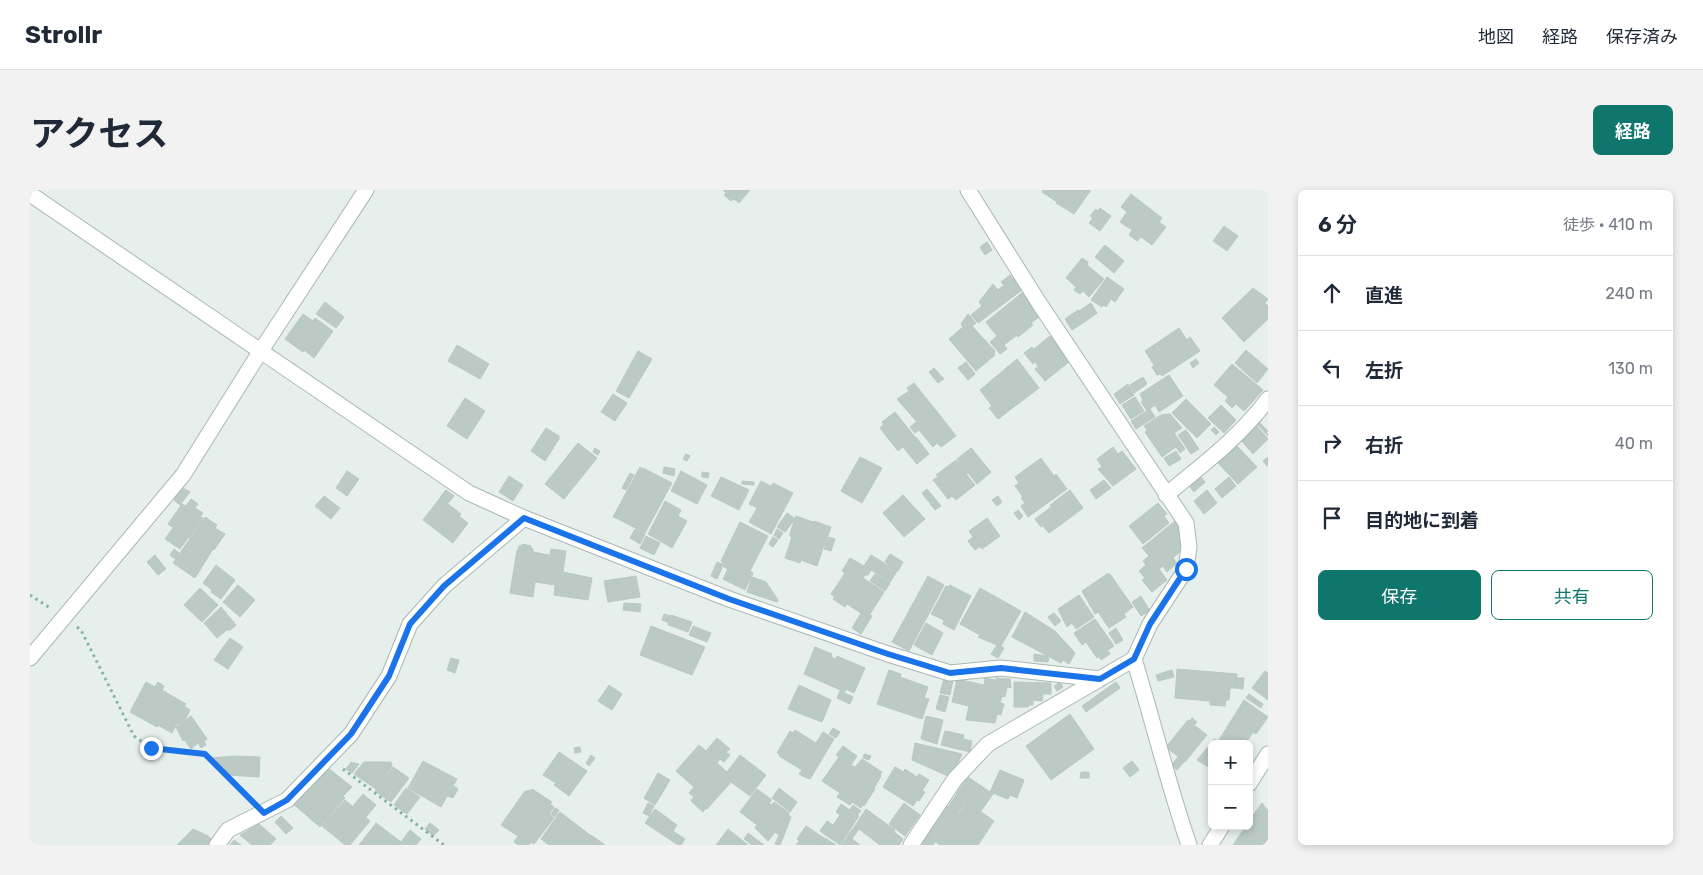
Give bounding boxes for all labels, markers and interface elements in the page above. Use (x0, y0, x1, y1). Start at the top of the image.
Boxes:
text: Strollr (25, 21, 102, 49)
text: 地図 (1478, 26, 1514, 48)
text: 経路 (1542, 26, 1578, 48)
text: 保存済み (1606, 26, 1678, 48)
button: 経路 (1593, 105, 1673, 155)
text: アクセス (30, 113, 168, 155)
text: 6 分 (1318, 212, 1357, 237)
text: 徒歩 · 410 m (1563, 215, 1653, 234)
icon: ahead (1318, 279, 1346, 307)
text: 直進 (1365, 284, 1403, 307)
text: 240 m (1606, 284, 1653, 303)
icon: left (1318, 354, 1346, 382)
text: 左折 (1365, 359, 1403, 382)
text: 130 m (1608, 359, 1653, 378)
icon: right (1318, 429, 1346, 457)
text: 右折 (1365, 434, 1403, 457)
text: 40 m (1615, 434, 1653, 453)
icon: arrive (1318, 504, 1346, 532)
text: 目的地に到着 (1365, 509, 1479, 532)
route start (1175, 558, 1198, 581)
button: 保存 (1318, 570, 1481, 620)
button: 共有 (1491, 570, 1653, 620)
route end (140, 737, 163, 760)
map controls (1208, 740, 1253, 830)
button: + (1208, 740, 1253, 785)
button: − (1208, 785, 1253, 830)

